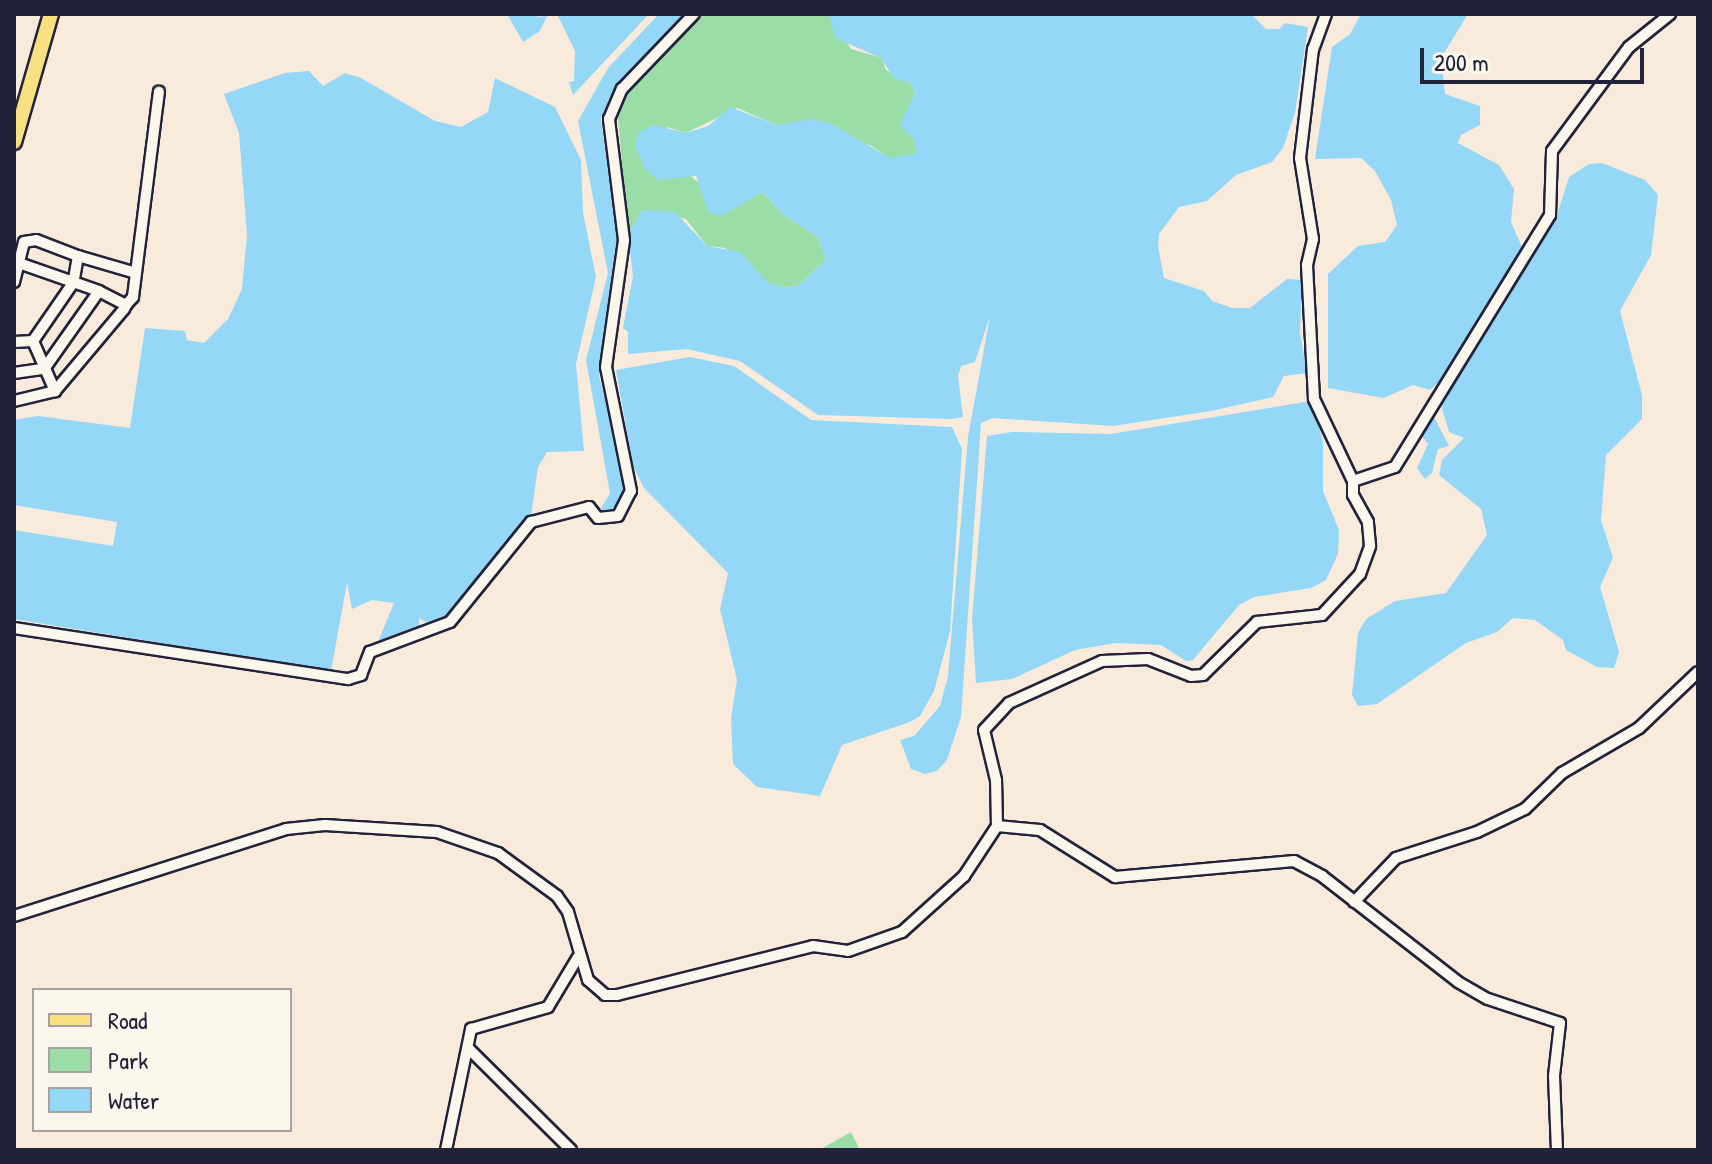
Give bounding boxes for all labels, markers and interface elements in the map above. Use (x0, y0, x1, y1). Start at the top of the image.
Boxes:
scale bar (1424, 32, 1648, 82)
text: 200 m (1434, 46, 1489, 78)
legend (32, 988, 292, 1132)
text: Road (108, 1004, 147, 1036)
text: Park (108, 1044, 148, 1076)
text: Water (108, 1084, 159, 1116)

